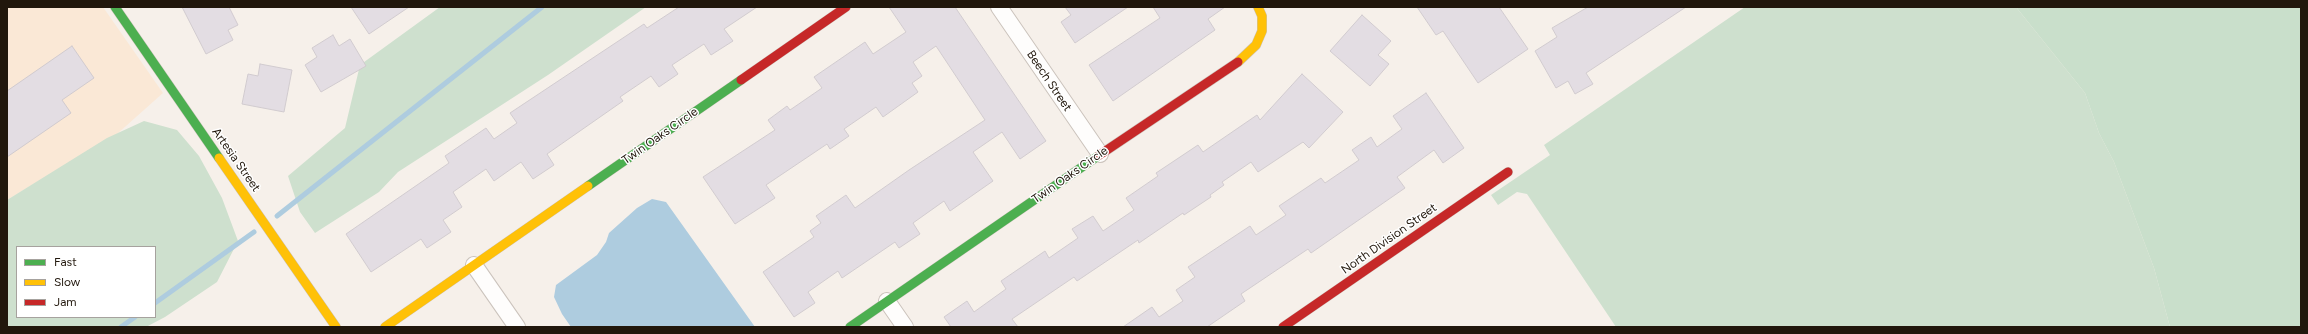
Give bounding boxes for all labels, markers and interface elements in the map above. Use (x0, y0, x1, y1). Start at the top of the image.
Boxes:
street label: Beech Street (1023, 48, 1075, 114)
street label: Twin Oaks Circle (619, 104, 701, 168)
street label: Artesia Street (209, 125, 263, 195)
street label: Twin Oaks Circle (1029, 143, 1111, 207)
street label: North Division Street (1339, 201, 1439, 277)
legend (16, 246, 156, 318)
text: Fast (54, 255, 77, 269)
text: Slow (54, 275, 80, 289)
text: Jam (54, 295, 77, 309)

